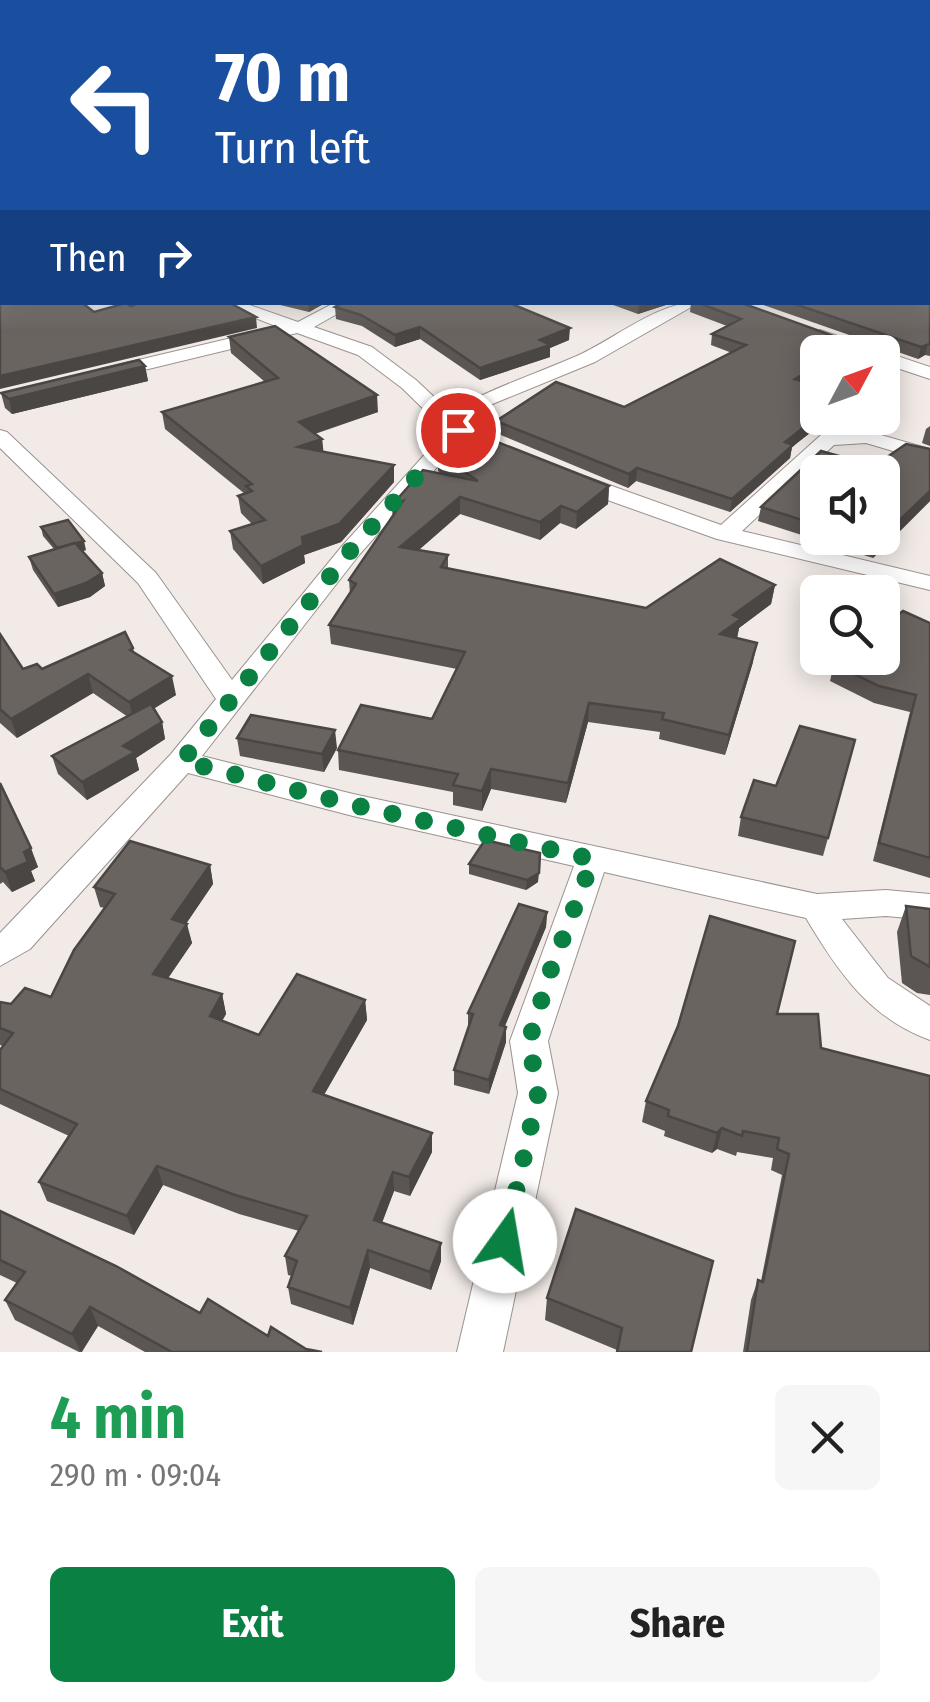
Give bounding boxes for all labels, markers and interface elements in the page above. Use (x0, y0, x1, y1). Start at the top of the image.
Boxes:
text: 70 m (215, 36, 350, 120)
icon: left (50, 40, 180, 170)
text: Turn left (215, 121, 370, 175)
icon: right (146, 230, 201, 285)
text: Then (50, 235, 126, 281)
north arrow (800, 335, 900, 435)
map controls (800, 335, 900, 675)
pin (416, 388, 501, 473)
icon: arrive (431, 403, 486, 458)
button: sound (800, 455, 900, 555)
button: search (800, 575, 900, 675)
position arrow (453, 1189, 557, 1293)
text: 4 min (50, 1382, 186, 1454)
button: close (775, 1385, 880, 1490)
text: 290 m · 09:04 (50, 1456, 221, 1494)
button: Exit (50, 1567, 455, 1682)
button: Share (475, 1567, 880, 1682)

